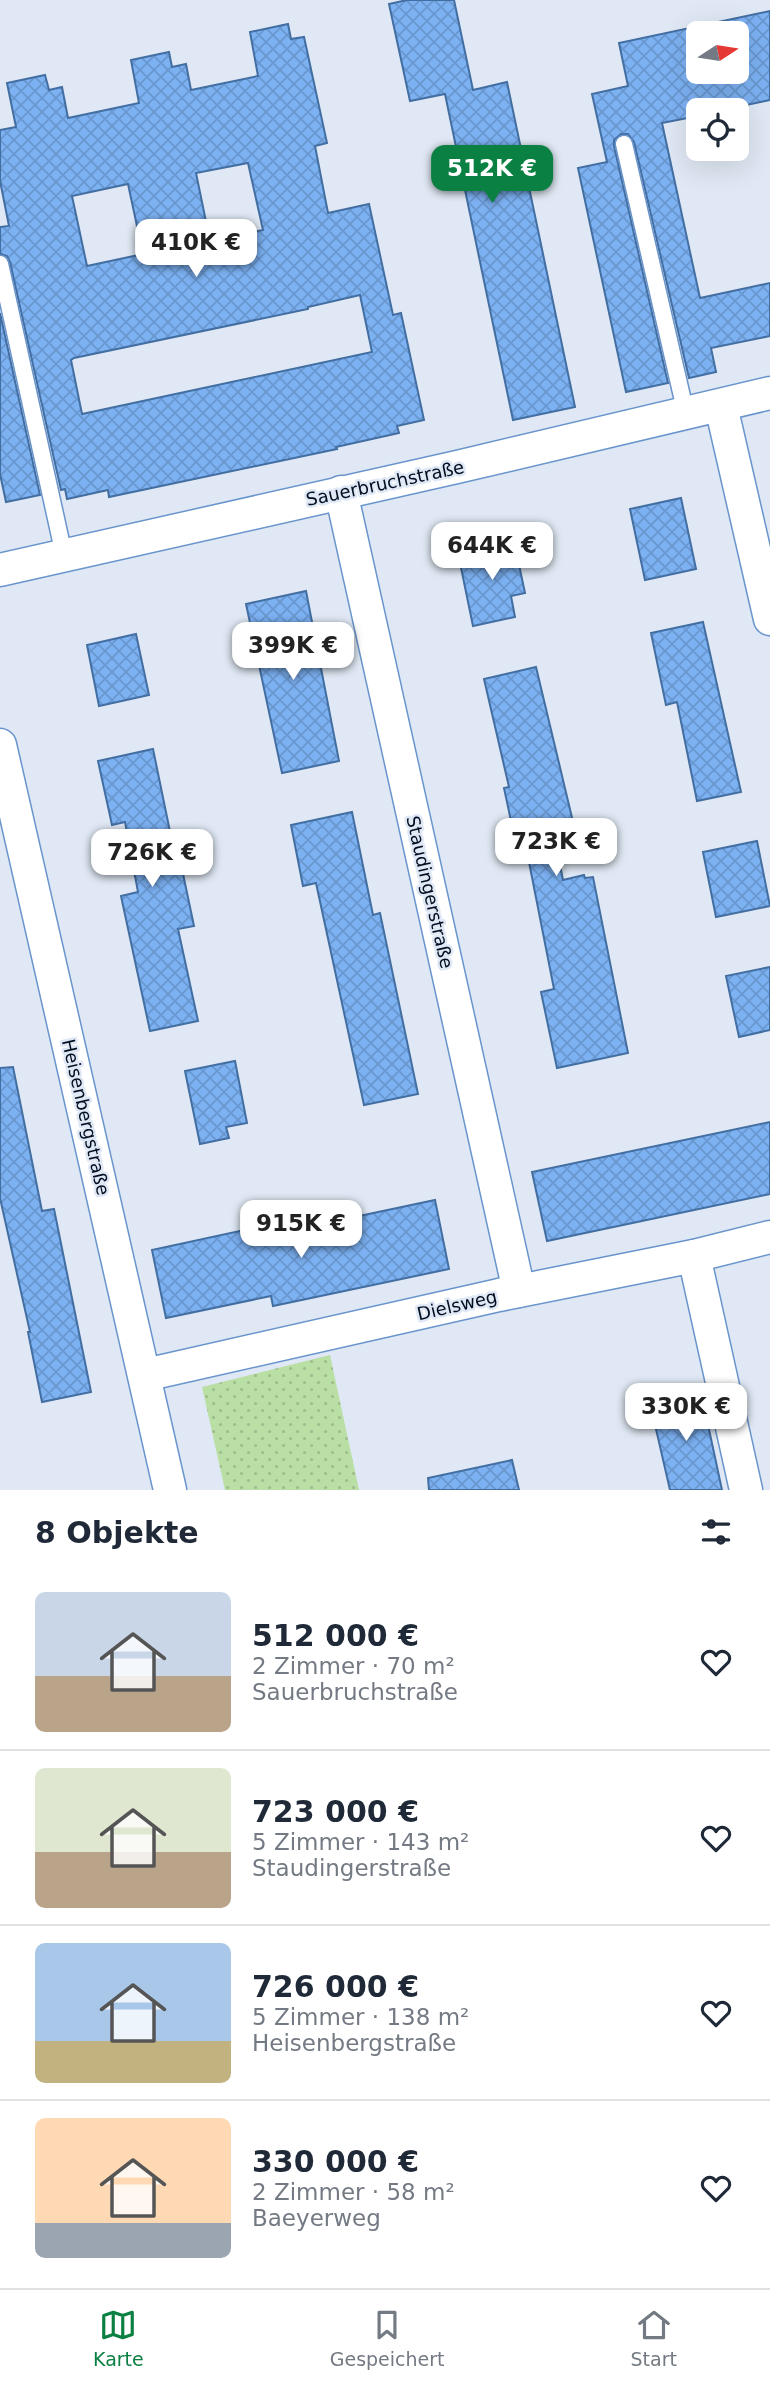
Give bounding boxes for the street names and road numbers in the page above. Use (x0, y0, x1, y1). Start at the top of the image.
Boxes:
street label: Sauerbruchstraße (304, 456, 466, 510)
street label: Staudingerstraße (402, 814, 458, 970)
street label: Heisenbergstraße (58, 1037, 114, 1197)
street label: Dielsweg (415, 1286, 499, 1324)

